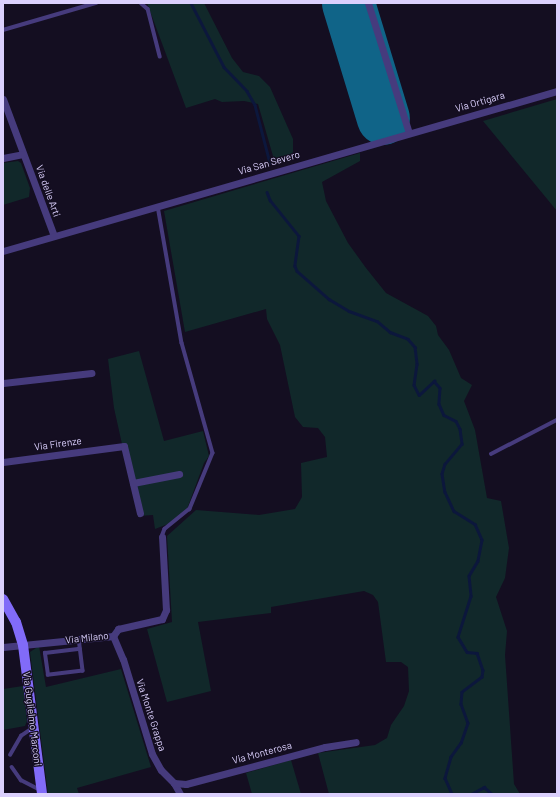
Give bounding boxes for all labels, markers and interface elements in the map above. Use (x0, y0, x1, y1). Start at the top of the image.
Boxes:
street label: Via Ortigara (454, 89, 506, 115)
street label: Via San Severo (237, 148, 301, 178)
street label: Via delle Arti (33, 163, 63, 219)
street label: Via Firenze (33, 435, 83, 453)
street label: Via Milano (65, 630, 109, 646)
street label: Via Guglielmo Marconi (20, 671, 44, 767)
street label: Via Monte Grappa (134, 677, 168, 753)
street label: Via Monterosa (231, 739, 293, 767)

